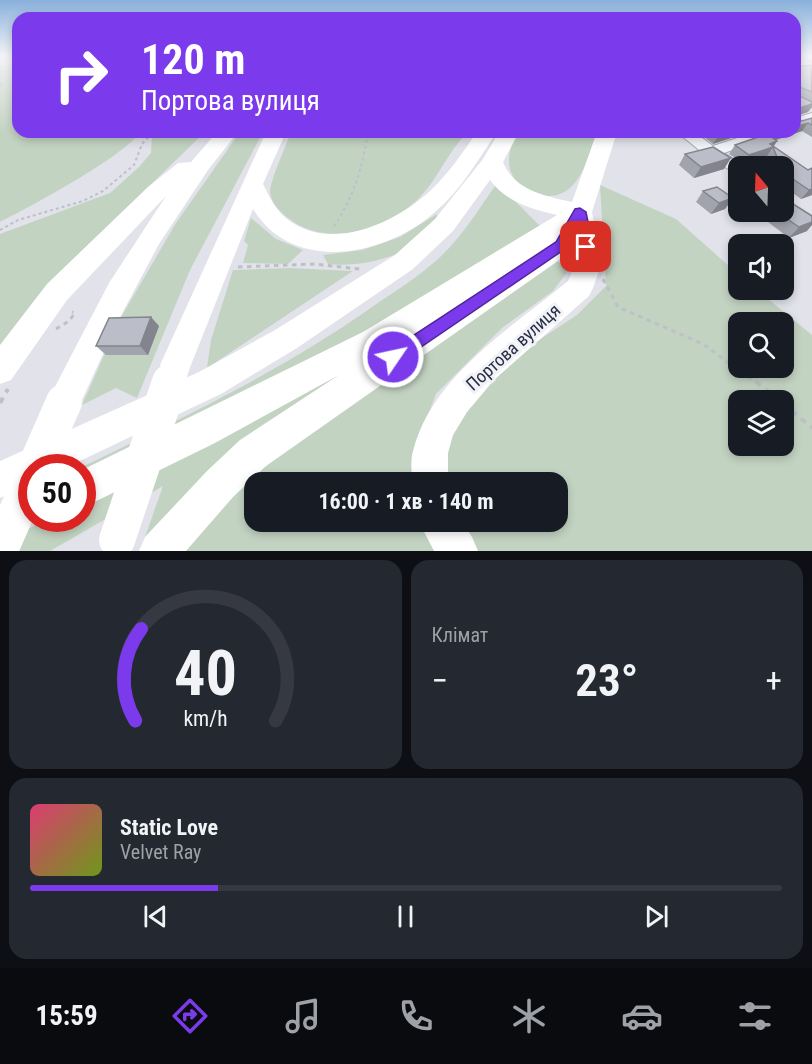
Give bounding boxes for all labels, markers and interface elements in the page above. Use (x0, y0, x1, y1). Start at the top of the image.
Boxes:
text: 120 m (141, 35, 246, 84)
icon: right (42, 36, 120, 114)
text: Портова вулиця (141, 85, 320, 117)
north arrow (728, 156, 794, 222)
map controls (728, 156, 794, 456)
pin (560, 221, 611, 272)
icon: arrive (569, 230, 602, 263)
button: sound (728, 234, 794, 300)
street label: Портова вулиця (462, 299, 564, 395)
button: search (728, 312, 794, 378)
position arrow (361, 325, 425, 389)
button: layers (728, 390, 794, 456)
speed limit sign: 50 (18, 454, 96, 532)
text: 16:00 · 1 хв · 140 m (318, 489, 494, 514)
text: Клімат (432, 623, 488, 647)
text: 40 (174, 637, 237, 710)
text: 23° (575, 654, 638, 707)
text: − (432, 661, 448, 700)
text: + (766, 661, 782, 700)
text: km/h (183, 707, 227, 732)
text: Static Love (120, 815, 218, 840)
text: Velvet Ray (120, 840, 201, 864)
icon: previous (139, 900, 172, 933)
icon: pause (389, 900, 422, 933)
icon: next (640, 900, 673, 933)
icon: directions (169, 995, 211, 1037)
icon: music (282, 995, 324, 1037)
icon: phone (395, 995, 437, 1037)
icon: climate (508, 995, 550, 1037)
icon: car (621, 995, 663, 1037)
icon: filters (734, 995, 776, 1037)
text: 15:59 (36, 1000, 98, 1032)

